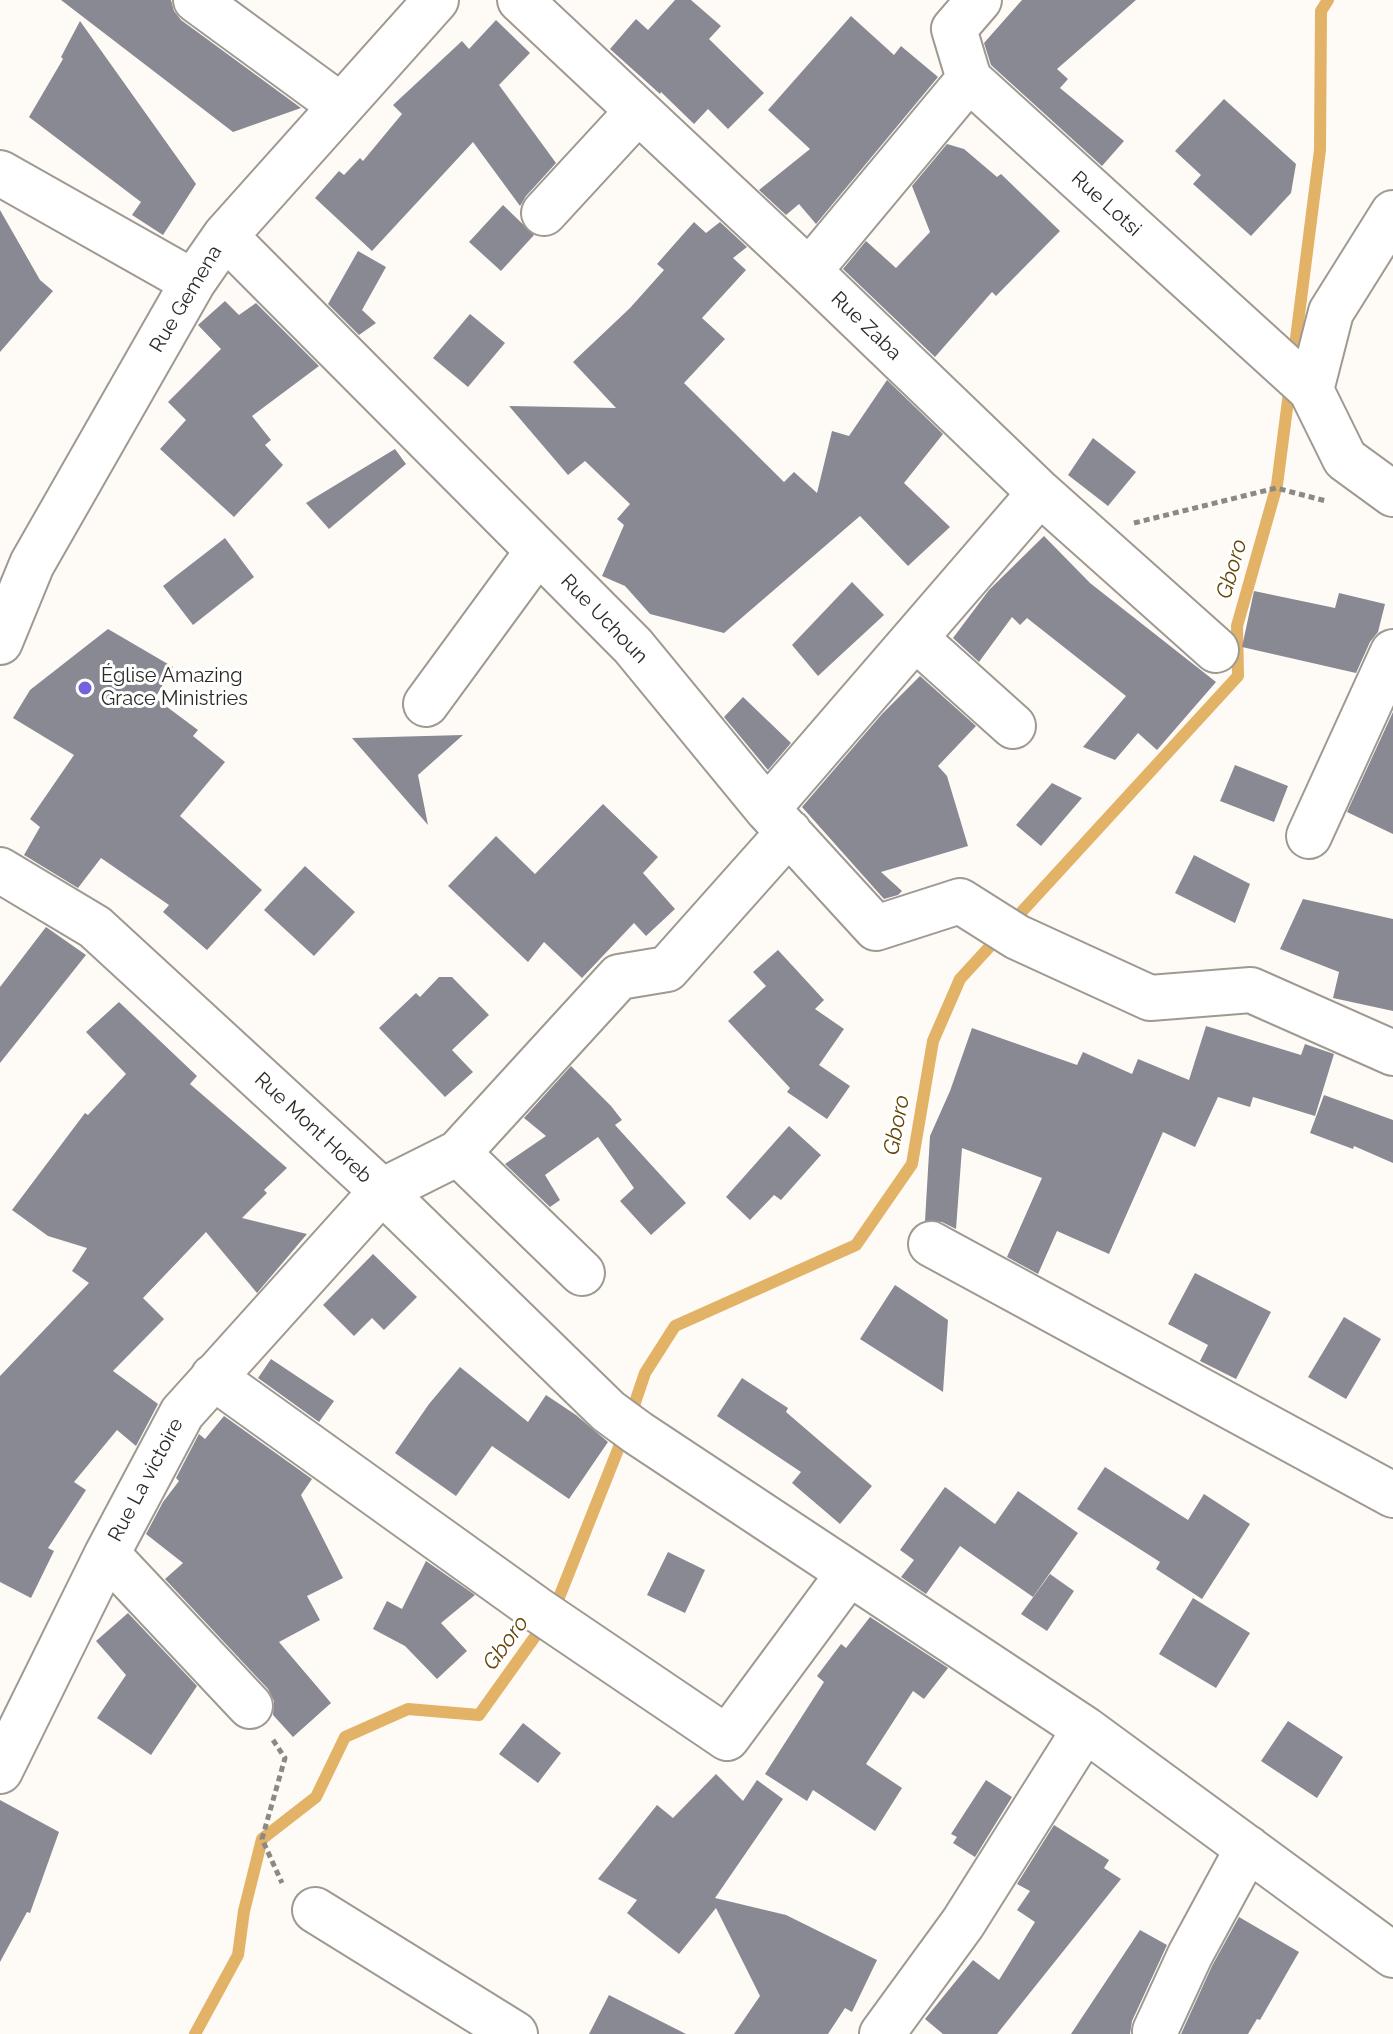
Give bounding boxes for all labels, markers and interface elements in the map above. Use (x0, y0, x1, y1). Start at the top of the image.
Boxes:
street label: Rue Lotsi (1066, 166, 1146, 242)
street label: Rue Gemena (145, 241, 227, 357)
street label: Rue Zaba (826, 287, 906, 365)
water label: Gboro (1211, 536, 1253, 602)
street label: Rue Uchoun (556, 569, 652, 669)
place label: Église Amazing Grace Ministries (101, 664, 248, 711)
marker: Église Amazing Grace Ministries (76, 679, 94, 697)
street label: Rue Mont Horeb (249, 1068, 377, 1188)
water label: Gboro (878, 1093, 916, 1157)
street label: Rue La victoire (103, 1414, 189, 1546)
water label: Gboro (478, 1611, 534, 1675)

